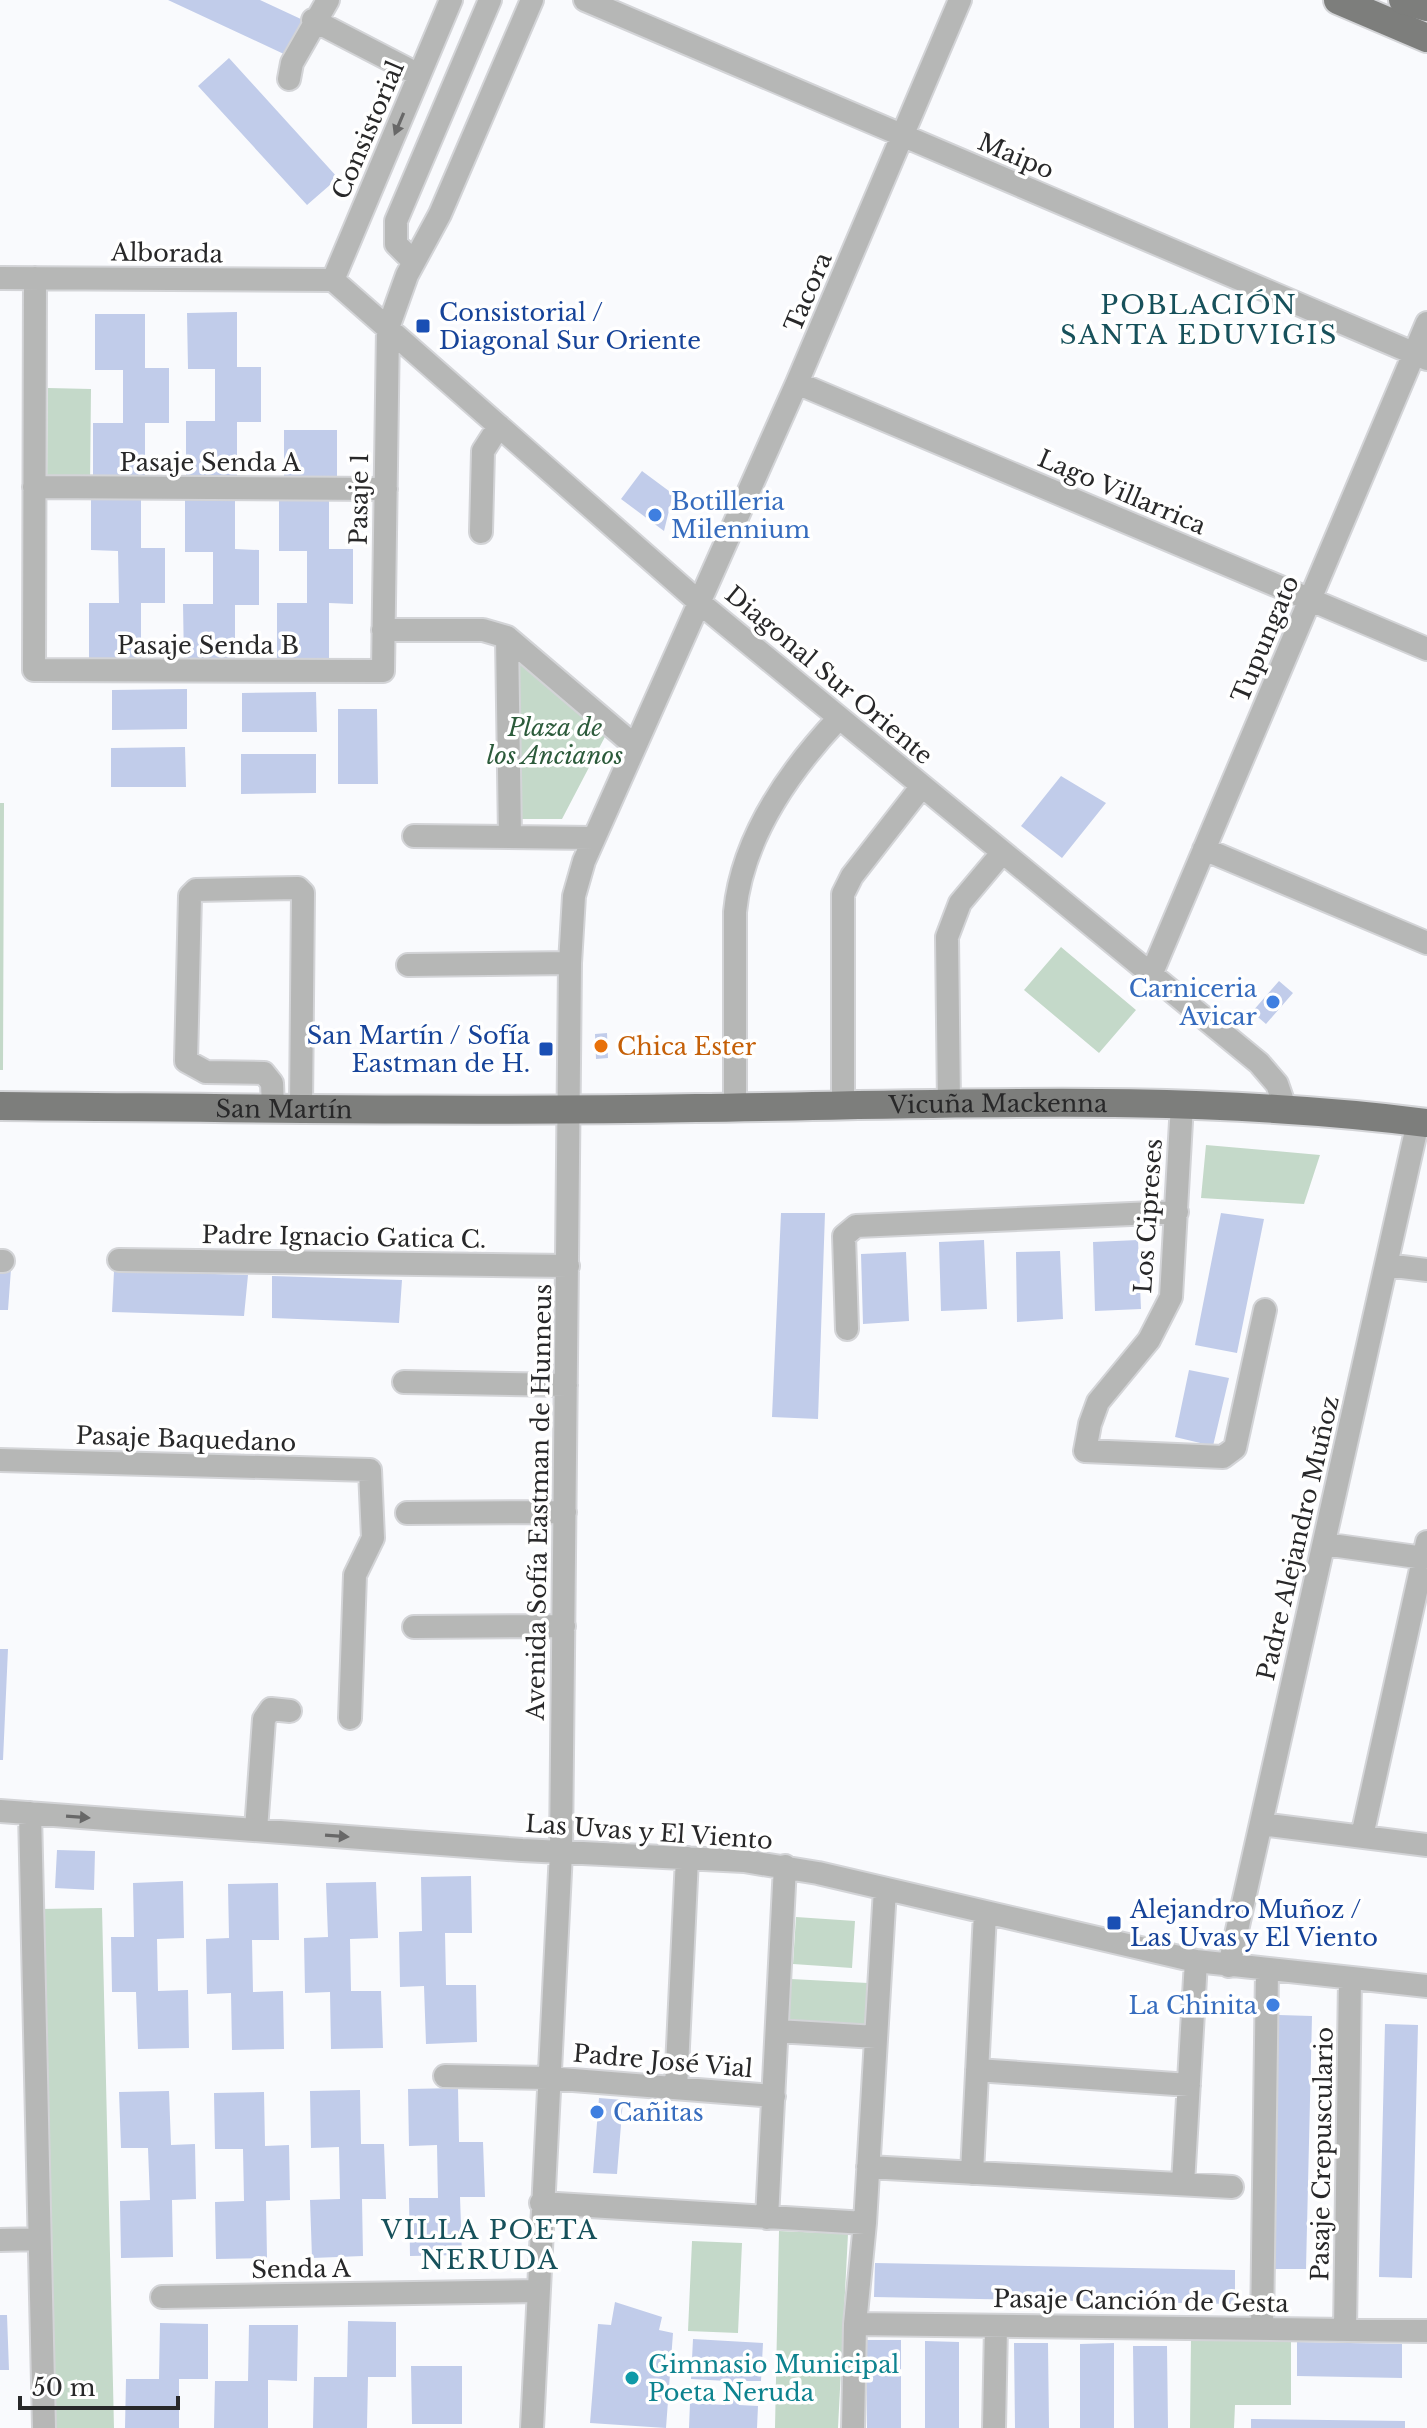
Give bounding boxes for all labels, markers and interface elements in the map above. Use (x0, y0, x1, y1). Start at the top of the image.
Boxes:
street label: Consistorial (326, 57, 410, 203)
one-way arrow (393, 112, 406, 135)
street label: Maipo (974, 127, 1058, 185)
street label: Alborada (110, 238, 224, 268)
street label: Tacora (778, 247, 838, 336)
district label: POBLACIÓN SANTA EDUVIGIS (1060, 289, 1338, 351)
place label: Consistorial / Diagonal Sur Oriente (439, 298, 701, 355)
marker: Consistorial / Diagonal Sur Oriente (414, 317, 432, 335)
street label: Lago Villarrica (1034, 444, 1211, 541)
street label: Pasaje Senda A (119, 448, 301, 477)
street label: Pasaje 1 (344, 453, 374, 545)
place label: Botilleria Milennium (671, 487, 810, 544)
marker: Botilleria Milennium (646, 506, 664, 524)
street label: Tupungato (1225, 571, 1305, 707)
street label: Diagonal Sur Oriente (719, 580, 939, 770)
street label: Pasaje Senda B (117, 631, 299, 660)
park label: Plaza de los Ancianos (487, 713, 623, 770)
place label: Carniceria Avicar (1129, 974, 1258, 1031)
marker: Carniceria Avicar (1264, 993, 1282, 1011)
place label: San Martín / Sofía Eastman de H. (307, 1021, 531, 1078)
place label: Chica Ester (617, 1032, 757, 1061)
marker: Chica Ester (592, 1037, 610, 1055)
marker: San Martín / Sofía Eastman de H. (537, 1040, 555, 1058)
street label: Vicuña Mackenna (887, 1088, 1108, 1119)
street label: San Martín (215, 1094, 353, 1124)
street label: Los Cipreses (1128, 1138, 1168, 1294)
street label: Padre Ignacio Gatica C. (201, 1220, 487, 1254)
street label: Avenida Sofía Eastman de Hunneus (521, 1283, 557, 1722)
street label: Padre Alejandro Muñoz (1251, 1393, 1345, 1683)
street label: Pasaje Baquedano (75, 1421, 297, 1457)
street label: Las Uvas y El Viento (524, 1809, 774, 1855)
one-way arrow (66, 1811, 91, 1824)
one-way arrow (325, 1830, 350, 1843)
place label: Alejandro Muñoz / Las Uvas y El Viento (1129, 1895, 1378, 1952)
marker: Alejandro Muñoz / Las Uvas y El Viento (1105, 1914, 1123, 1932)
place label: La Chinita (1129, 1991, 1258, 2020)
marker: La Chinita (1264, 1996, 1282, 2014)
street label: Pasaje Crepusculario (1305, 2027, 1339, 2281)
street label: Padre José Vial (572, 2039, 754, 2083)
place label: Cañitas (613, 2098, 704, 2127)
marker: Cañitas (588, 2103, 606, 2121)
district label: VILLA POETA NERUDA (380, 2214, 599, 2276)
street label: Senda A (251, 2254, 351, 2284)
street label: Pasaje Canción de Gesta (993, 2284, 1290, 2318)
place label: Gimnasio Municipal Poeta Neruda (648, 2350, 899, 2407)
scale bar (20, 2360, 178, 2410)
marker: Gimnasio Municipal Poeta Neruda (623, 2369, 641, 2387)
text: 50 m (32, 2373, 96, 2402)

